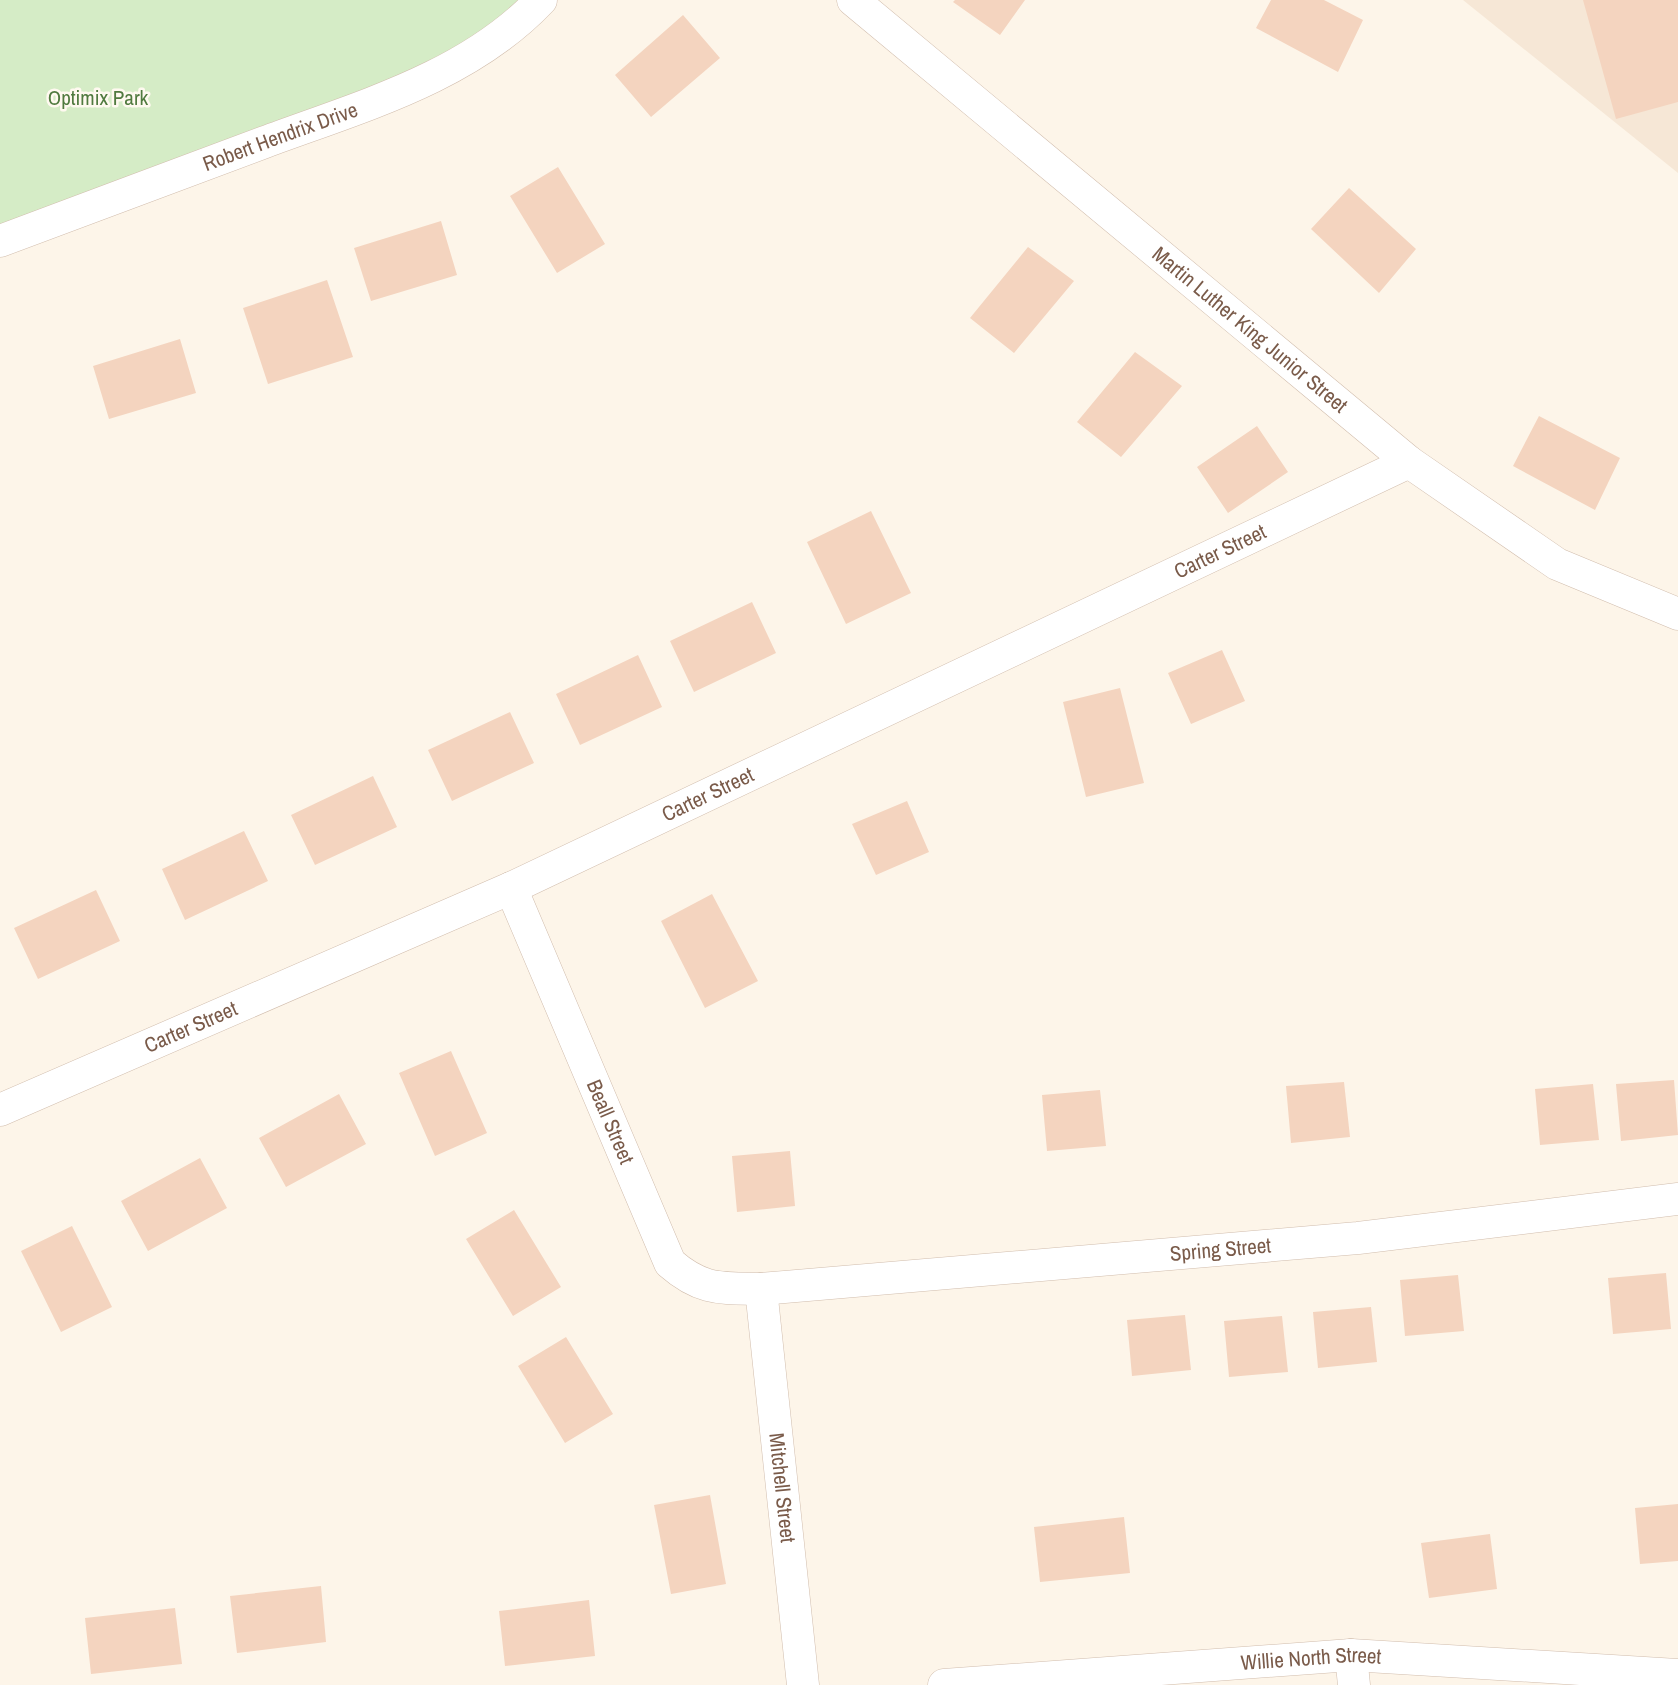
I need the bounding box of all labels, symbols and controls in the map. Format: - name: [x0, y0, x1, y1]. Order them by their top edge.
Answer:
- park label: Optimix Park: [48, 83, 149, 112]
- street label: Robert Hendrix Drive: [199, 95, 362, 178]
- street label: Martin Luther King Junior Street: [1146, 240, 1354, 419]
- street label: Carter Street: [1169, 517, 1271, 585]
- street label: Carter Street: [657, 760, 759, 828]
- street label: Carter Street: [140, 994, 242, 1060]
- street label: Beall Street: [580, 1075, 641, 1169]
- street label: Spring Street: [1169, 1230, 1272, 1268]
- street label: Mitchell Street: [762, 1432, 803, 1544]
- street label: Willie North Street: [1240, 1640, 1382, 1677]

